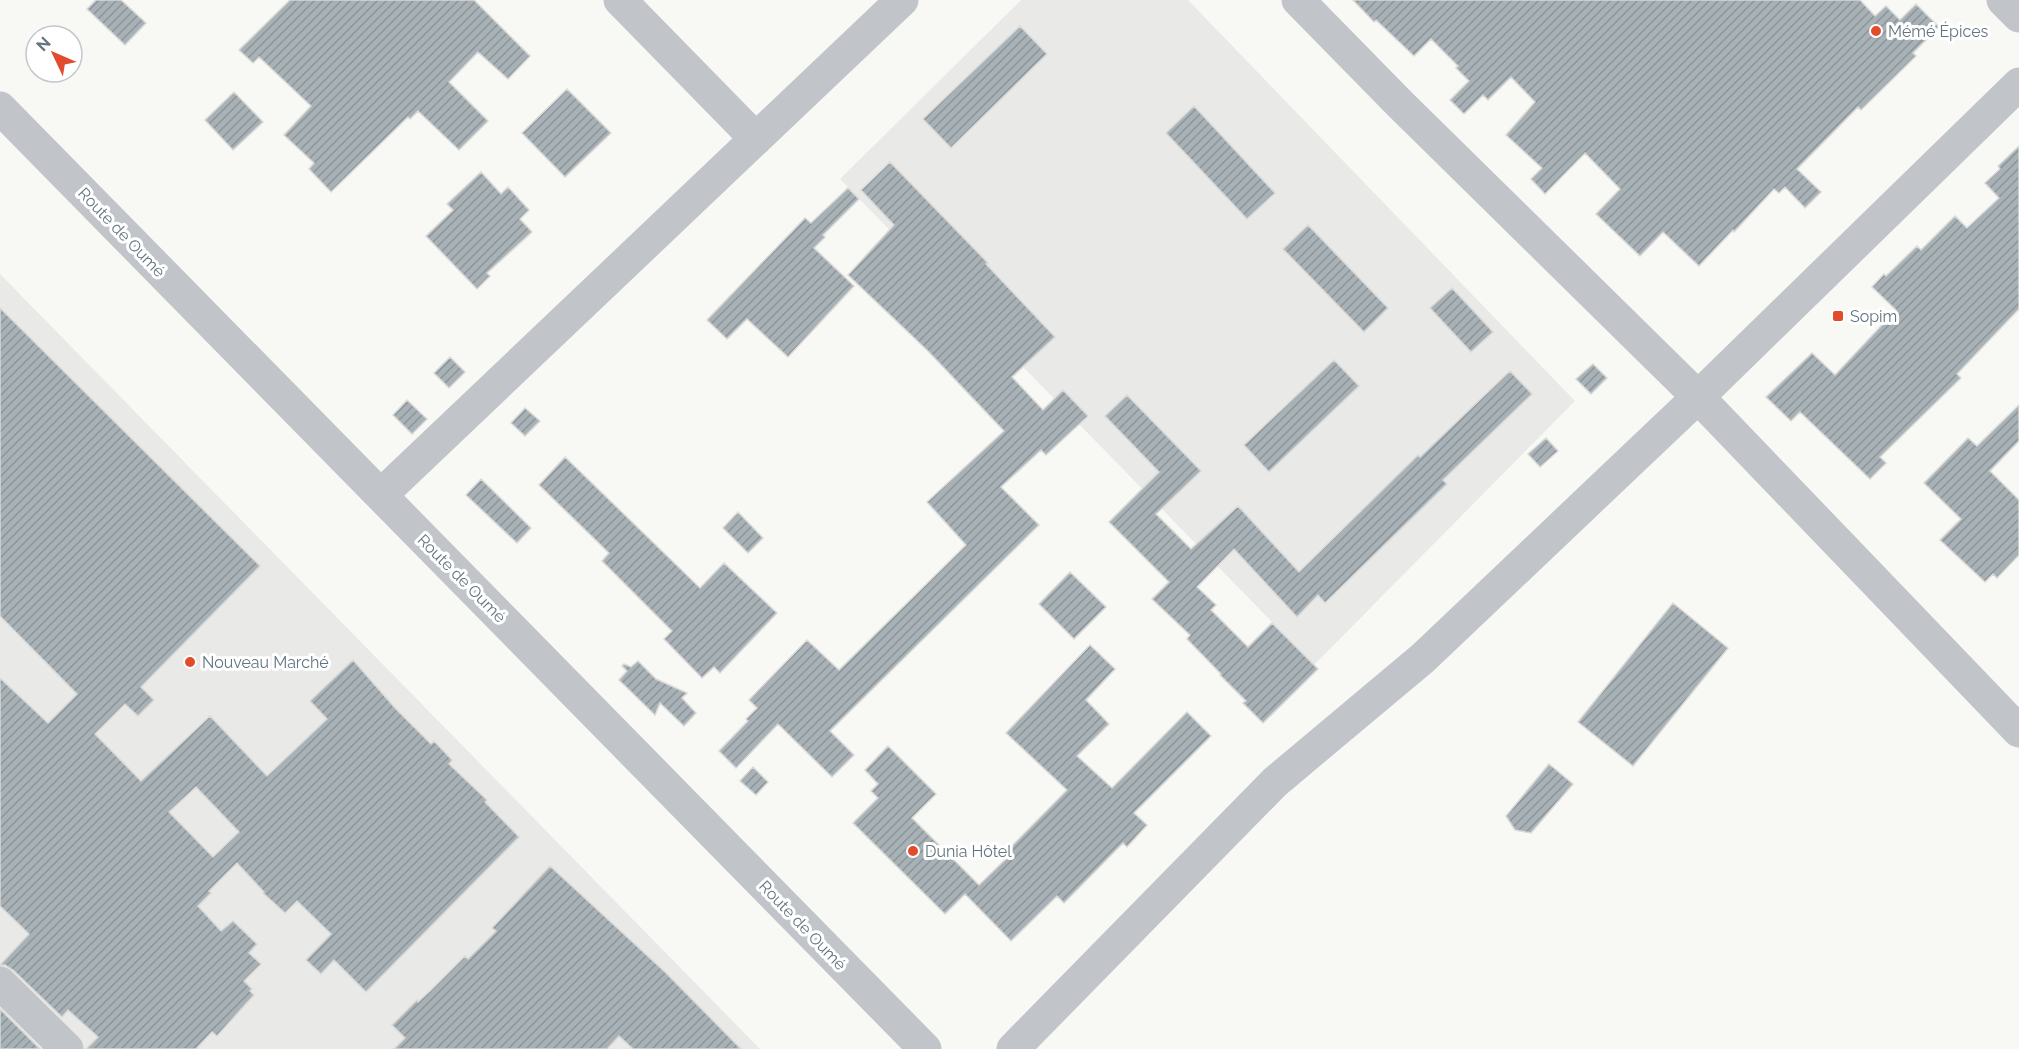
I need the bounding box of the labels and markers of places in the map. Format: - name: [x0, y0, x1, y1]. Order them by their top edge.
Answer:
- place label: Mémé Épices: [1888, 21, 1989, 41]
- marker: Mémé Épices: [1869, 24, 1883, 38]
- place label: Sopim: [1850, 307, 1897, 326]
- marker: Sopim: [1831, 309, 1845, 323]
- place label: Nouveau Marché: [202, 653, 329, 672]
- marker: Nouveau Marché: [183, 655, 197, 669]
- place label: Dunia Hôtel: [925, 842, 1012, 861]
- marker: Dunia Hôtel: [906, 844, 920, 858]

